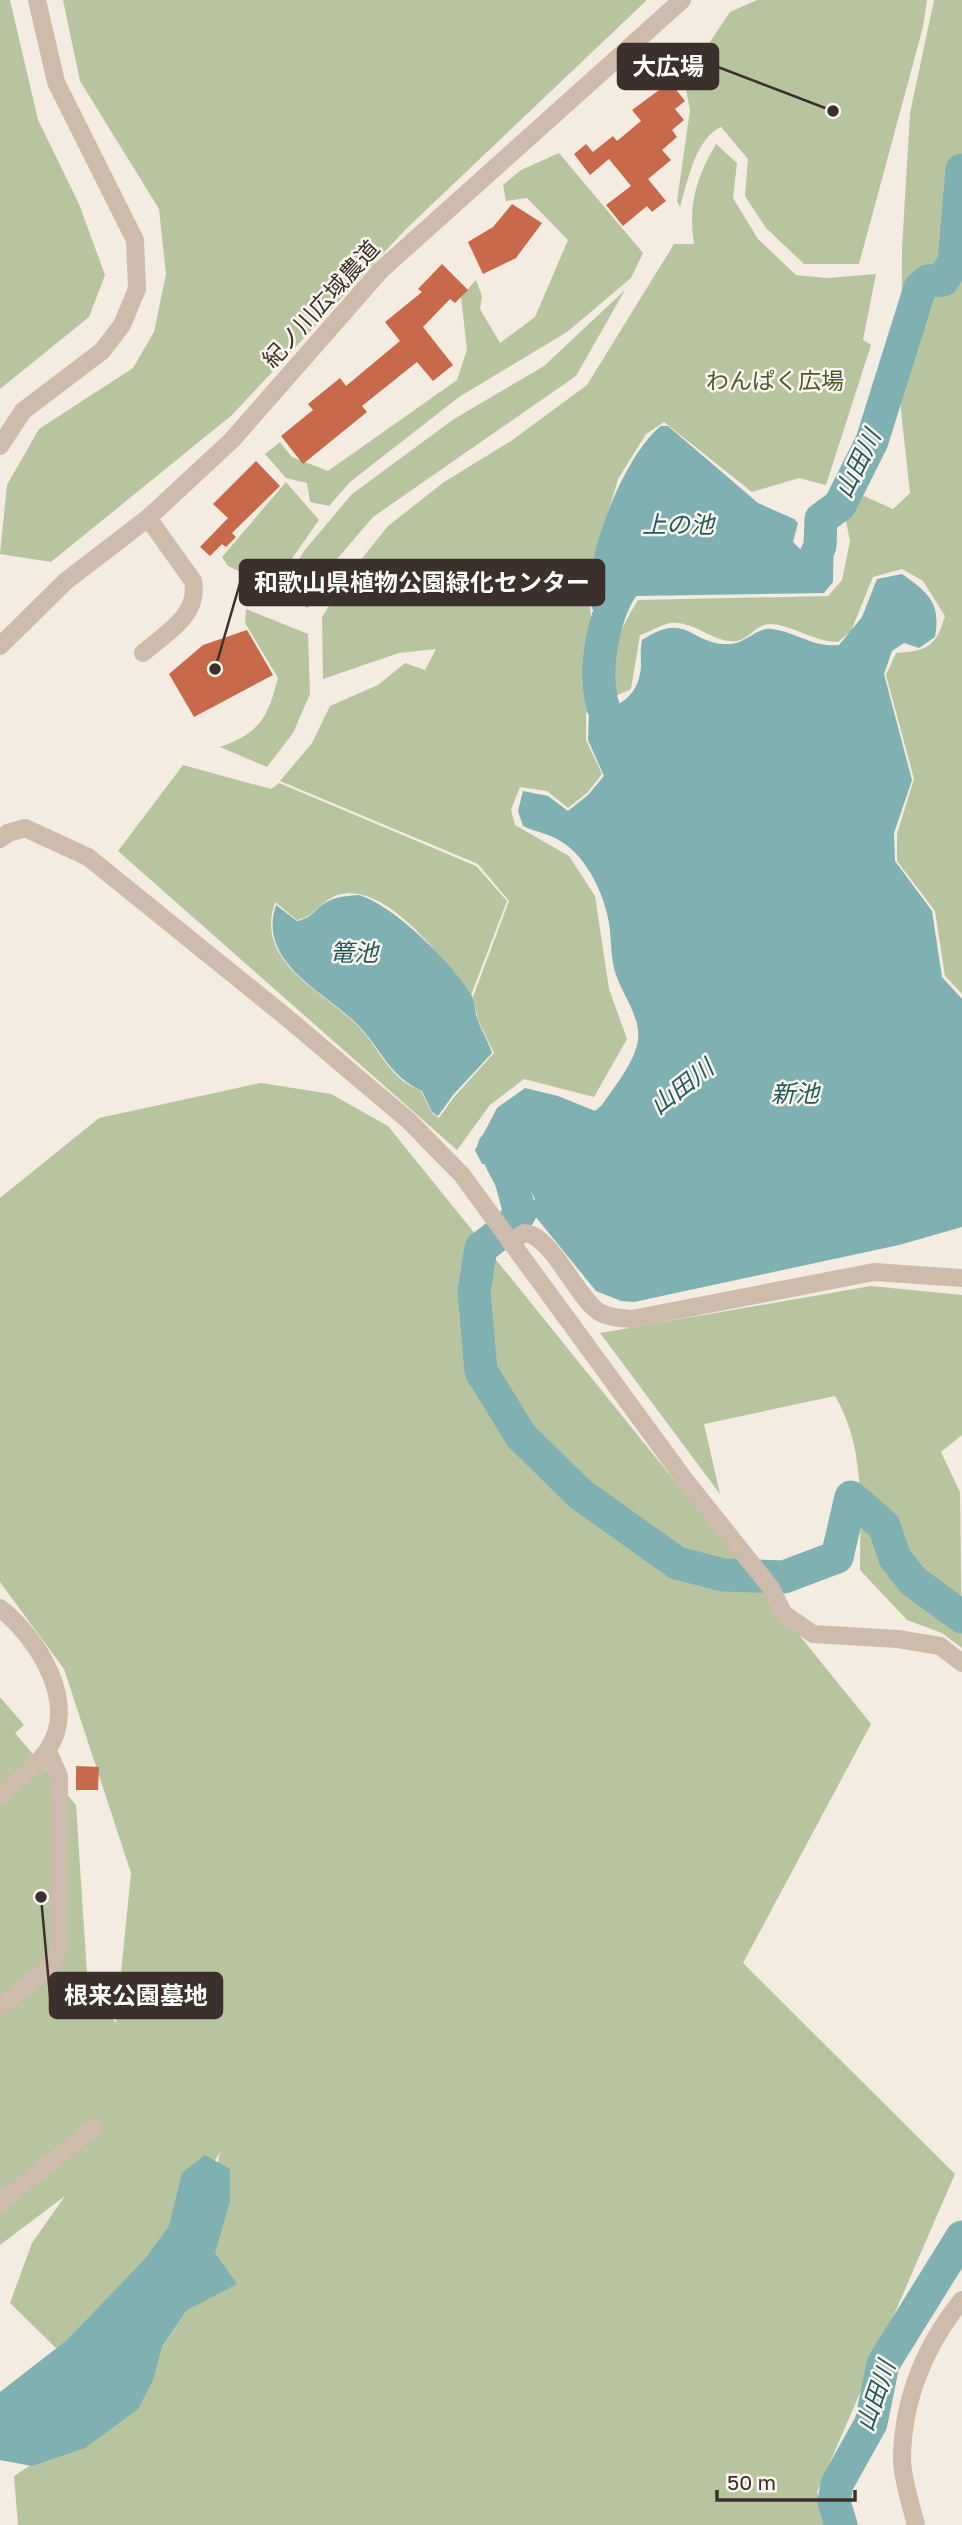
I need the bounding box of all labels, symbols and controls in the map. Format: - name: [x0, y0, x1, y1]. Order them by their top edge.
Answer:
- callout: 大広場: [618, 44, 718, 89]
- text: 大広場: [632, 51, 704, 80]
- street label: 紀ノ川広域農道: [256, 234, 385, 373]
- park label: わんぱく広場: [706, 366, 844, 394]
- water label: 山田川: [828, 422, 887, 502]
- water label: 上の池: [642, 509, 716, 538]
- callout: 和歌山県植物公園緑化センター: [240, 560, 604, 605]
- text: 和歌山県植物公園緑化センター: [254, 567, 590, 596]
- water label: 篭池: [330, 937, 380, 966]
- water label: 山田川: [644, 1050, 721, 1119]
- water label: 新池: [771, 1078, 821, 1107]
- callout: 根来公園墓地: [50, 1973, 222, 2018]
- text: 根来公園墓地: [64, 1980, 208, 2009]
- water label: 山田川: [849, 2354, 901, 2434]
- scale bar: [717, 2458, 855, 2502]
- text: 50 m: [727, 2469, 776, 2495]

